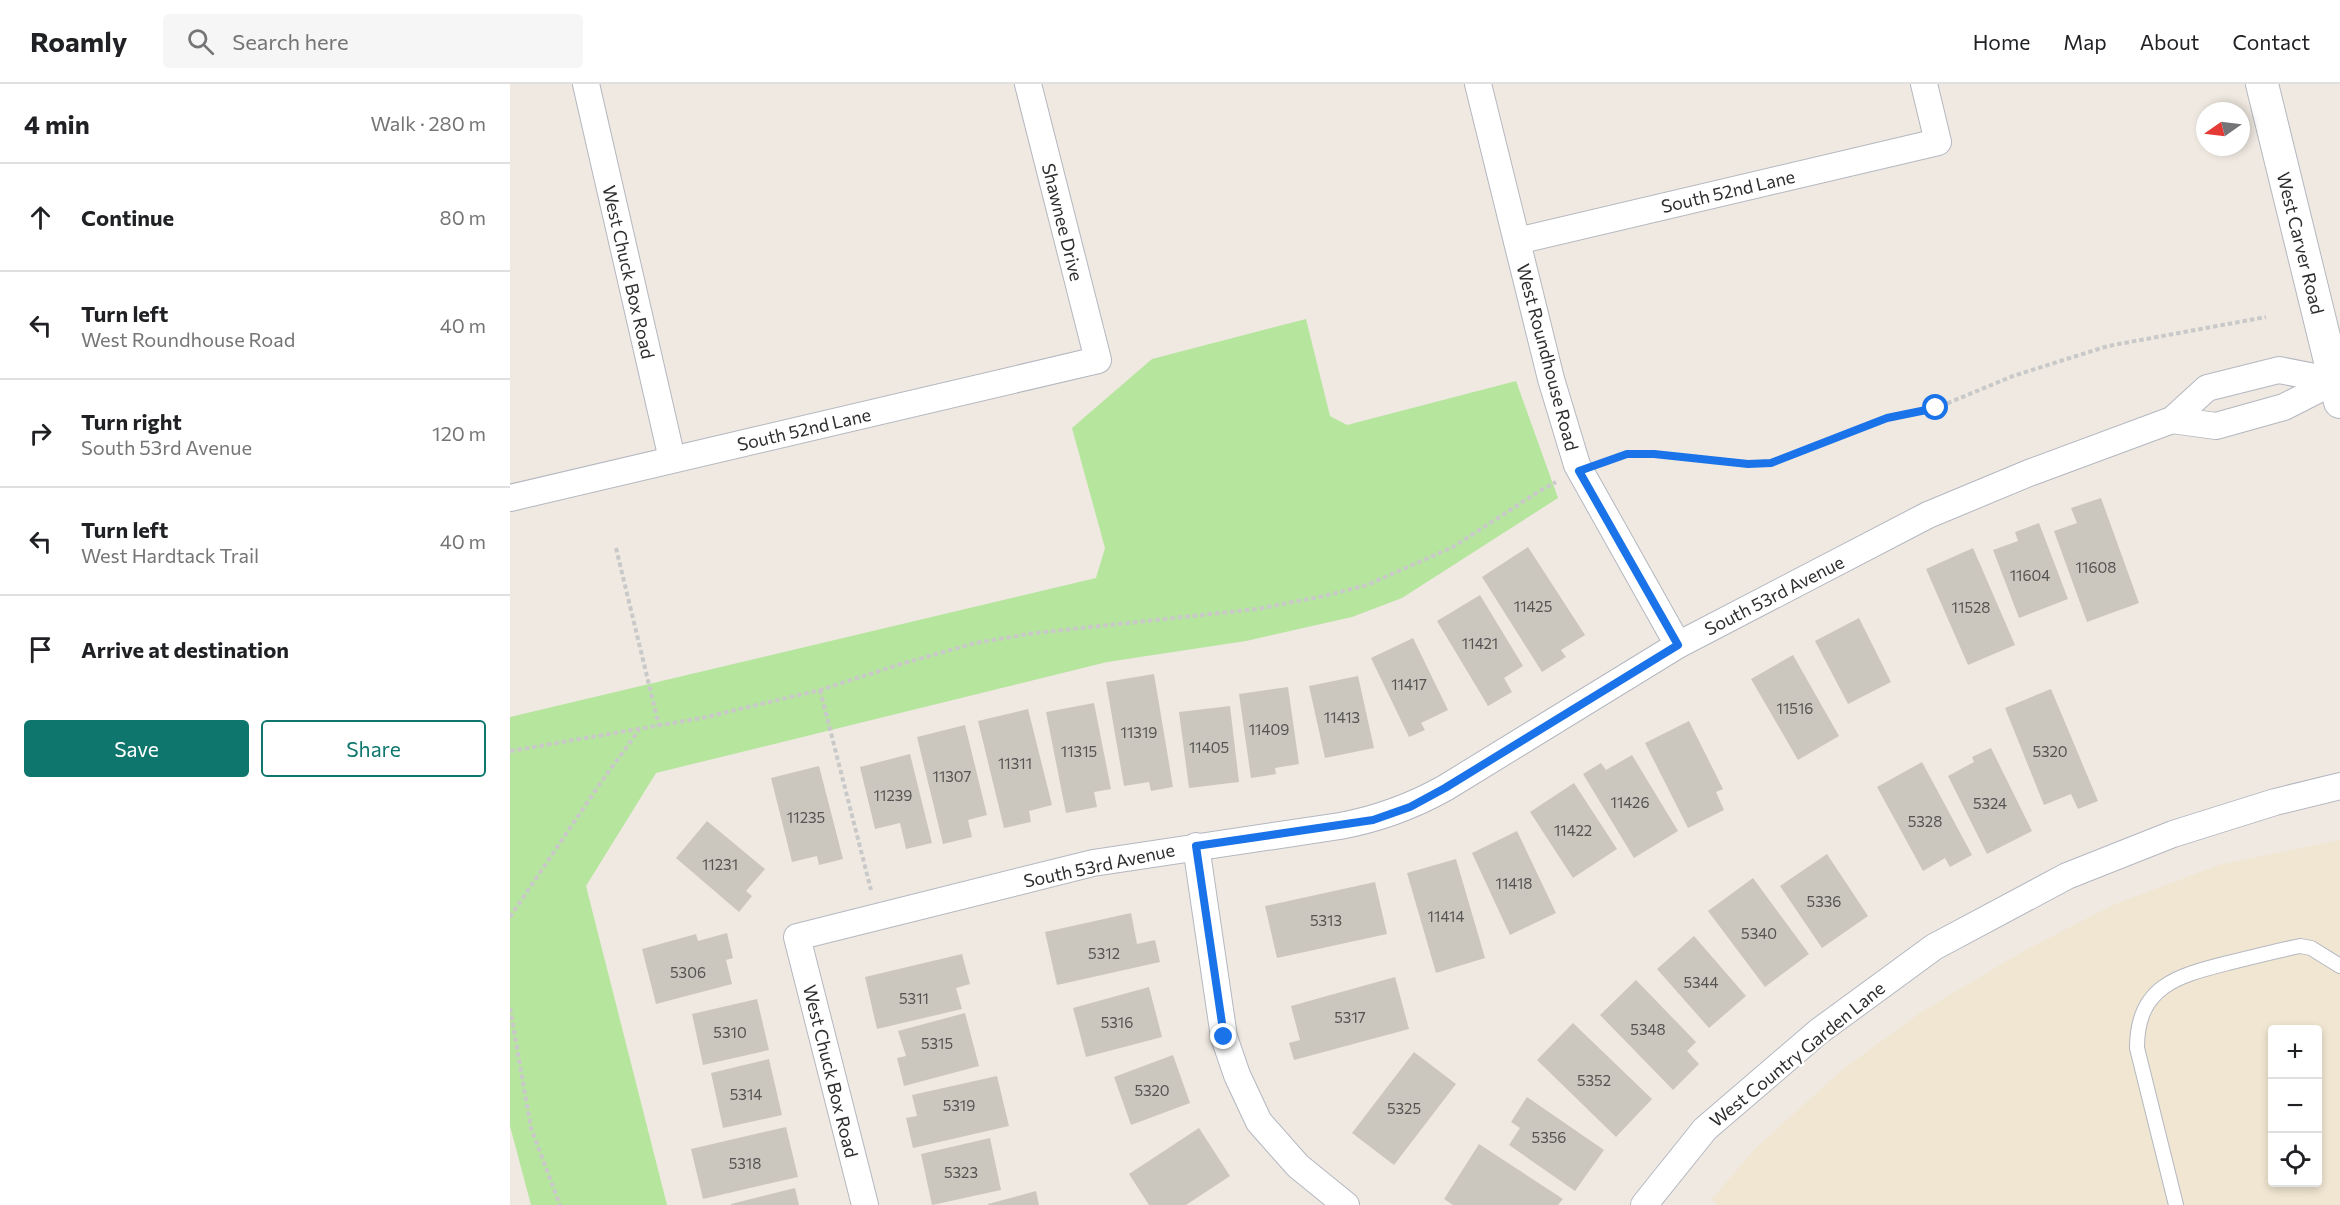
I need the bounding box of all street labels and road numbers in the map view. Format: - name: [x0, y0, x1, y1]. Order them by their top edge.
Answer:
- street label: Shawnee Drive: [1038, 161, 1088, 283]
- street label: South 52nd Lane: [1659, 165, 1797, 217]
- street label: West Carver Road: [2273, 170, 2329, 316]
- street label: West Chuck Box Road: [598, 183, 660, 361]
- street label: West Roundhouse Road: [1512, 261, 1584, 453]
- street label: South 52nd Lane: [735, 403, 873, 455]
- street label: South 53rd Avenue: [1700, 550, 1848, 640]
- street label: South 53rd Avenue: [1021, 838, 1177, 892]
- street label: West Country Garden Lane: [1705, 977, 1889, 1131]
- street label: West Chuck Box Road: [799, 982, 863, 1160]

